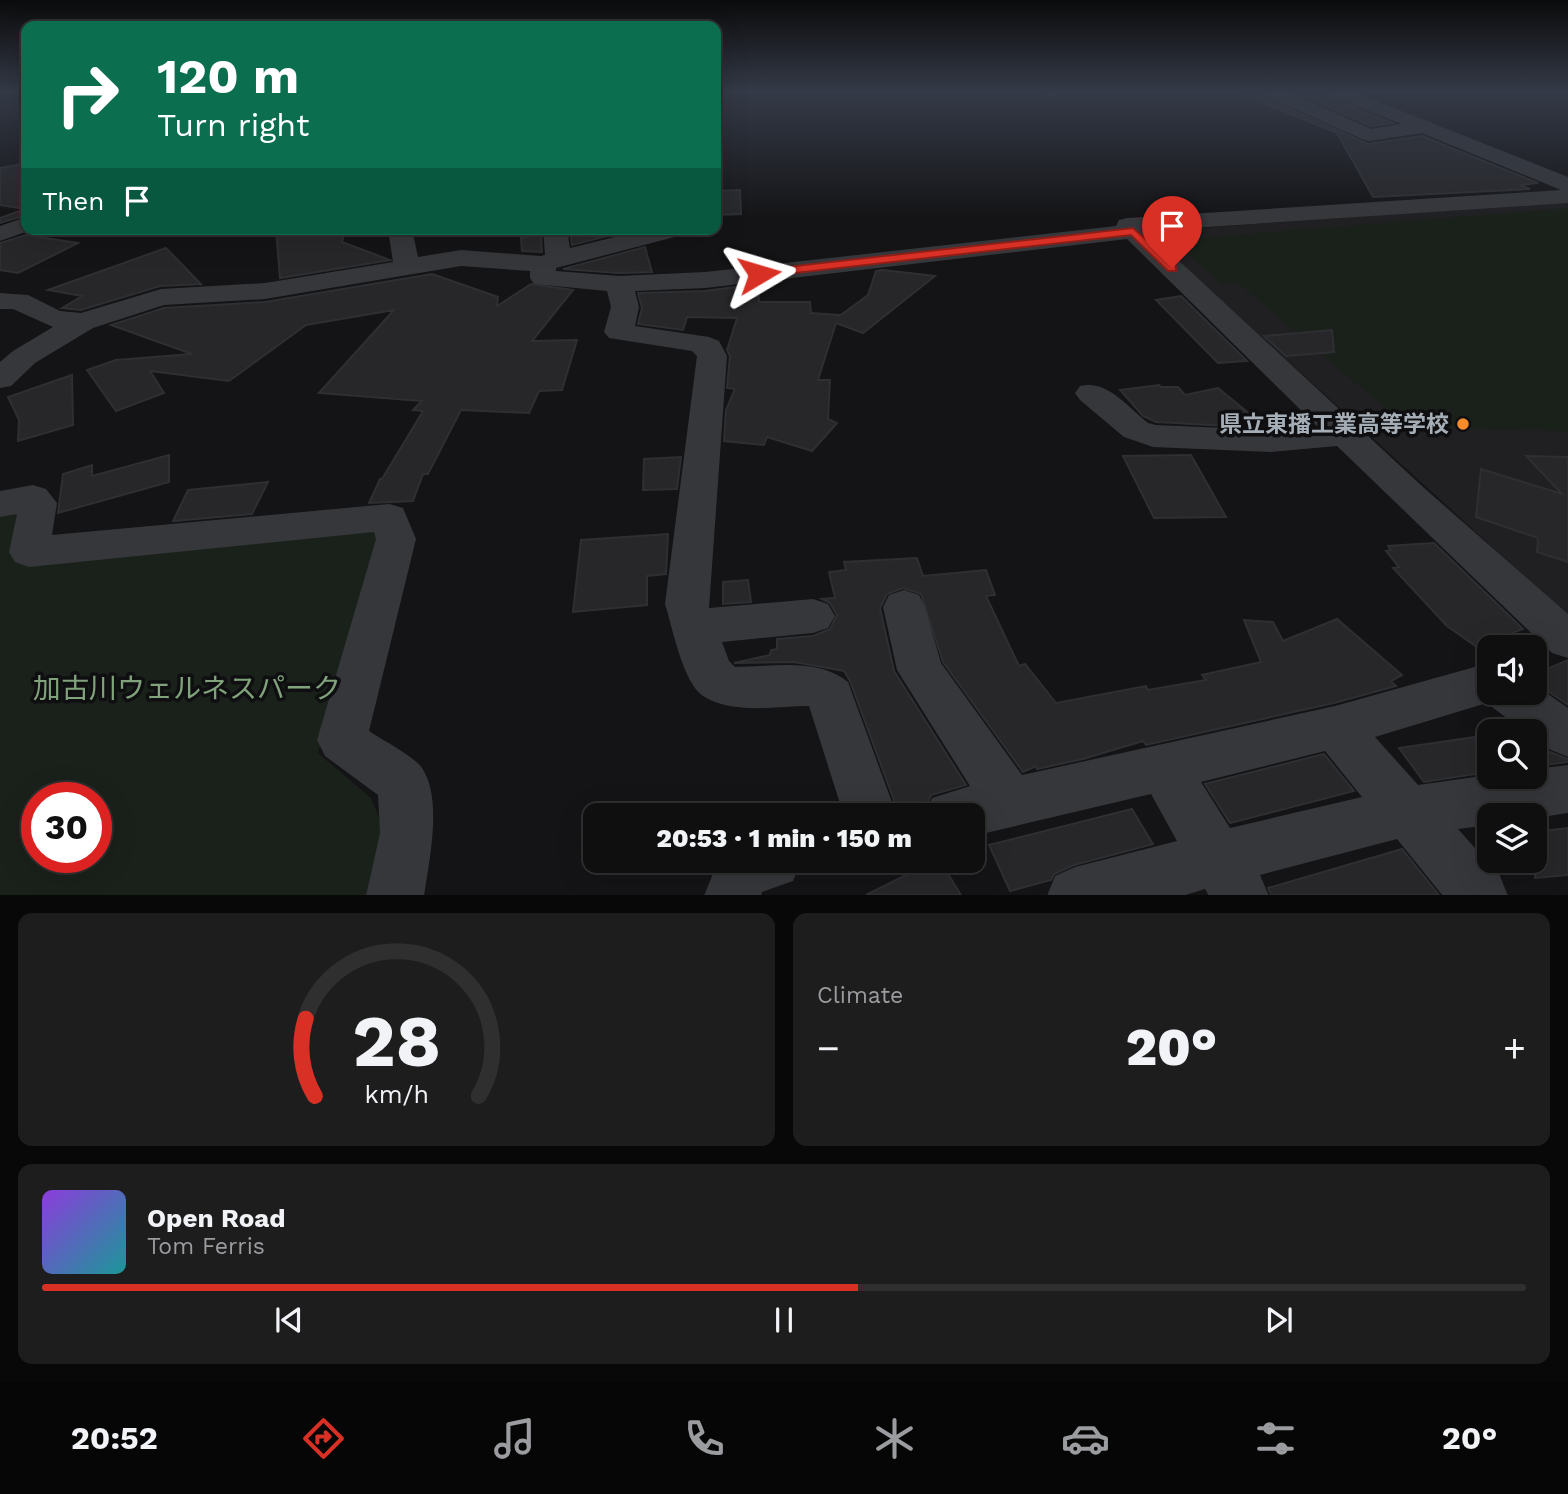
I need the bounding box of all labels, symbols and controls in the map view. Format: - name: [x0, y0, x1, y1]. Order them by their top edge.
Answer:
- text: 120 m: [157, 47, 299, 105]
- icon: right: [42, 49, 133, 140]
- text: Turn right: [157, 106, 309, 144]
- icon: arrive: [118, 182, 156, 220]
- text: Then: [42, 186, 104, 216]
- pin: [1142, 196, 1202, 268]
- icon: arrive: [1153, 207, 1191, 245]
- position arrow: [722, 237, 796, 311]
- place label: 県立東播工業高等学校: [1219, 411, 1449, 438]
- marker: 県立東播工業高等学校: [1455, 416, 1471, 432]
- map controls: [1477, 635, 1547, 873]
- button: sound: [1477, 635, 1547, 705]
- park label: 加古川ウェルネスパーク: [33, 672, 341, 705]
- button: search: [1477, 719, 1547, 789]
- speed limit sign: 30: [21, 782, 112, 873]
- button: layers: [1477, 803, 1547, 873]
- text: 20:53 · 1 min · 150 m: [656, 823, 912, 853]
- text: Climate: [817, 982, 903, 1009]
- text: 28: [352, 998, 441, 1084]
- text: 20°: [1126, 1017, 1217, 1078]
- text: −: [817, 1026, 840, 1070]
- text: +: [1503, 1026, 1526, 1070]
- text: km/h: [364, 1079, 429, 1108]
- text: Open Road: [147, 1203, 285, 1233]
- text: Tom Ferris: [147, 1233, 265, 1260]
- icon: previous: [270, 1301, 308, 1339]
- icon: pause: [765, 1301, 803, 1339]
- icon: next: [1260, 1301, 1298, 1339]
- icon: directions: [299, 1414, 348, 1463]
- icon: music: [490, 1414, 539, 1463]
- icon: phone: [680, 1414, 729, 1463]
- icon: climate: [870, 1414, 919, 1463]
- icon: car: [1061, 1414, 1110, 1463]
- icon: filters: [1251, 1414, 1300, 1463]
- text: 20:52: [71, 1419, 158, 1457]
- text: 20°: [1442, 1419, 1497, 1457]

